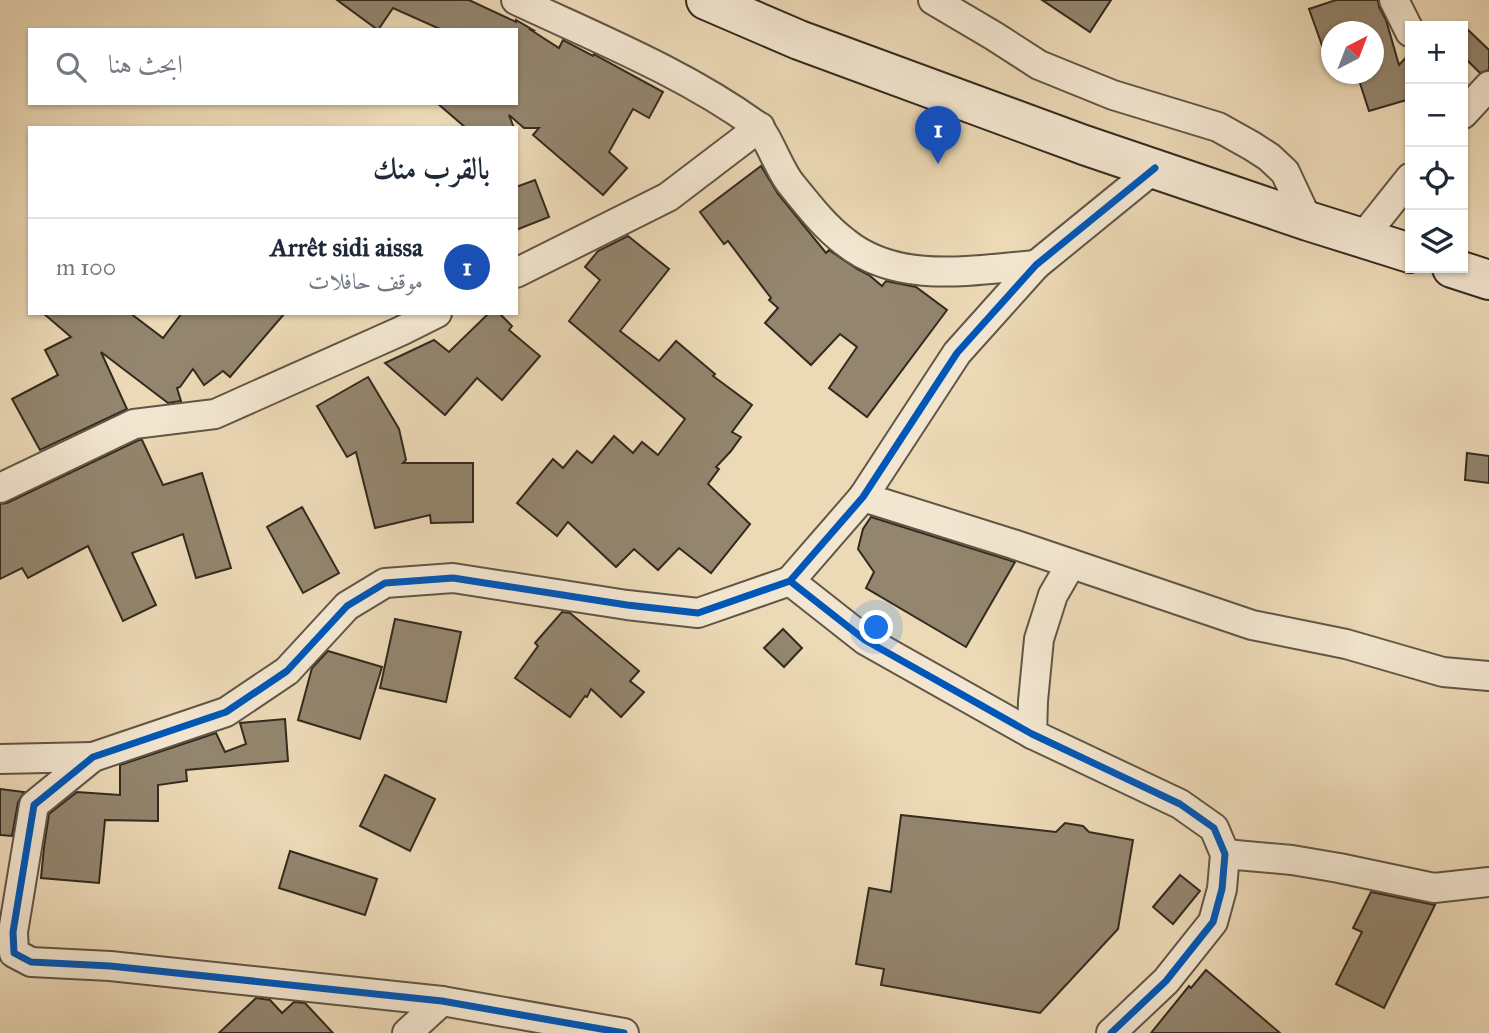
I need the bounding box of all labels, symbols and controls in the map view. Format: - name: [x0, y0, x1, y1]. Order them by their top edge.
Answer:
- north arrow: [1321, 21, 1384, 84]
- map controls: [1405, 21, 1468, 273]
- button: +: [1405, 21, 1468, 84]
- search box: [28, 28, 518, 105]
- icon: search: [52, 48, 90, 86]
- text: ابحث هنا: [108, 48, 183, 80]
- button: −: [1405, 84, 1468, 147]
- pin: 1: [915, 106, 961, 164]
- button: locate: [1405, 147, 1468, 210]
- text: بالقرب منك: [373, 151, 490, 187]
- button: layers: [1405, 210, 1468, 273]
- text: Arrêt sidi aissa: [270, 231, 423, 263]
- text: 100 m: [56, 253, 116, 281]
- text: 1: [462, 253, 472, 281]
- text: موقف حافلات: [308, 267, 423, 295]
- your location: [859, 610, 893, 644]

